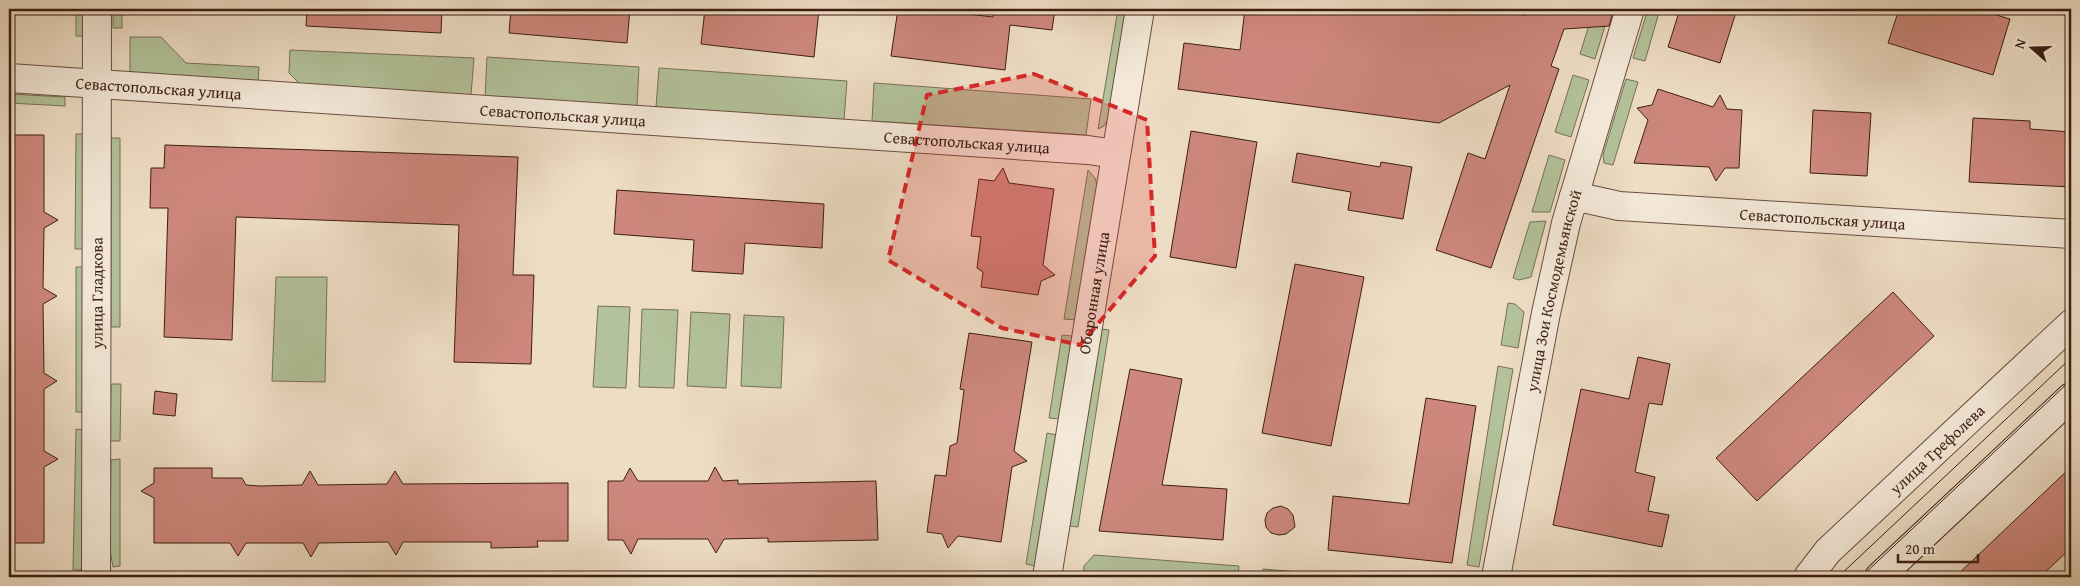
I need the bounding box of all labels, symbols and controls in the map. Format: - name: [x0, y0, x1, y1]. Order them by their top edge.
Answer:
- north arrow: [2008, 22, 2058, 72]
- text: N: [2009, 35, 2031, 51]
- street label: Севастопольская улица: [75, 70, 243, 106]
- street label: Севастопольская улица: [479, 97, 647, 132]
- street label: Севастопольская улица: [883, 124, 1051, 159]
- street label: улица Зои Космодемьянской: [1519, 186, 1588, 395]
- street label: Севастопольская улица: [1739, 201, 1907, 236]
- street label: Оборонная улица: [1072, 229, 1115, 356]
- street label: улица Гладкова: [84, 237, 109, 350]
- street label: улица Трефолева: [1883, 398, 1990, 500]
- scale bar: [1898, 531, 1978, 563]
- text: 20 m: [1905, 538, 1936, 559]

